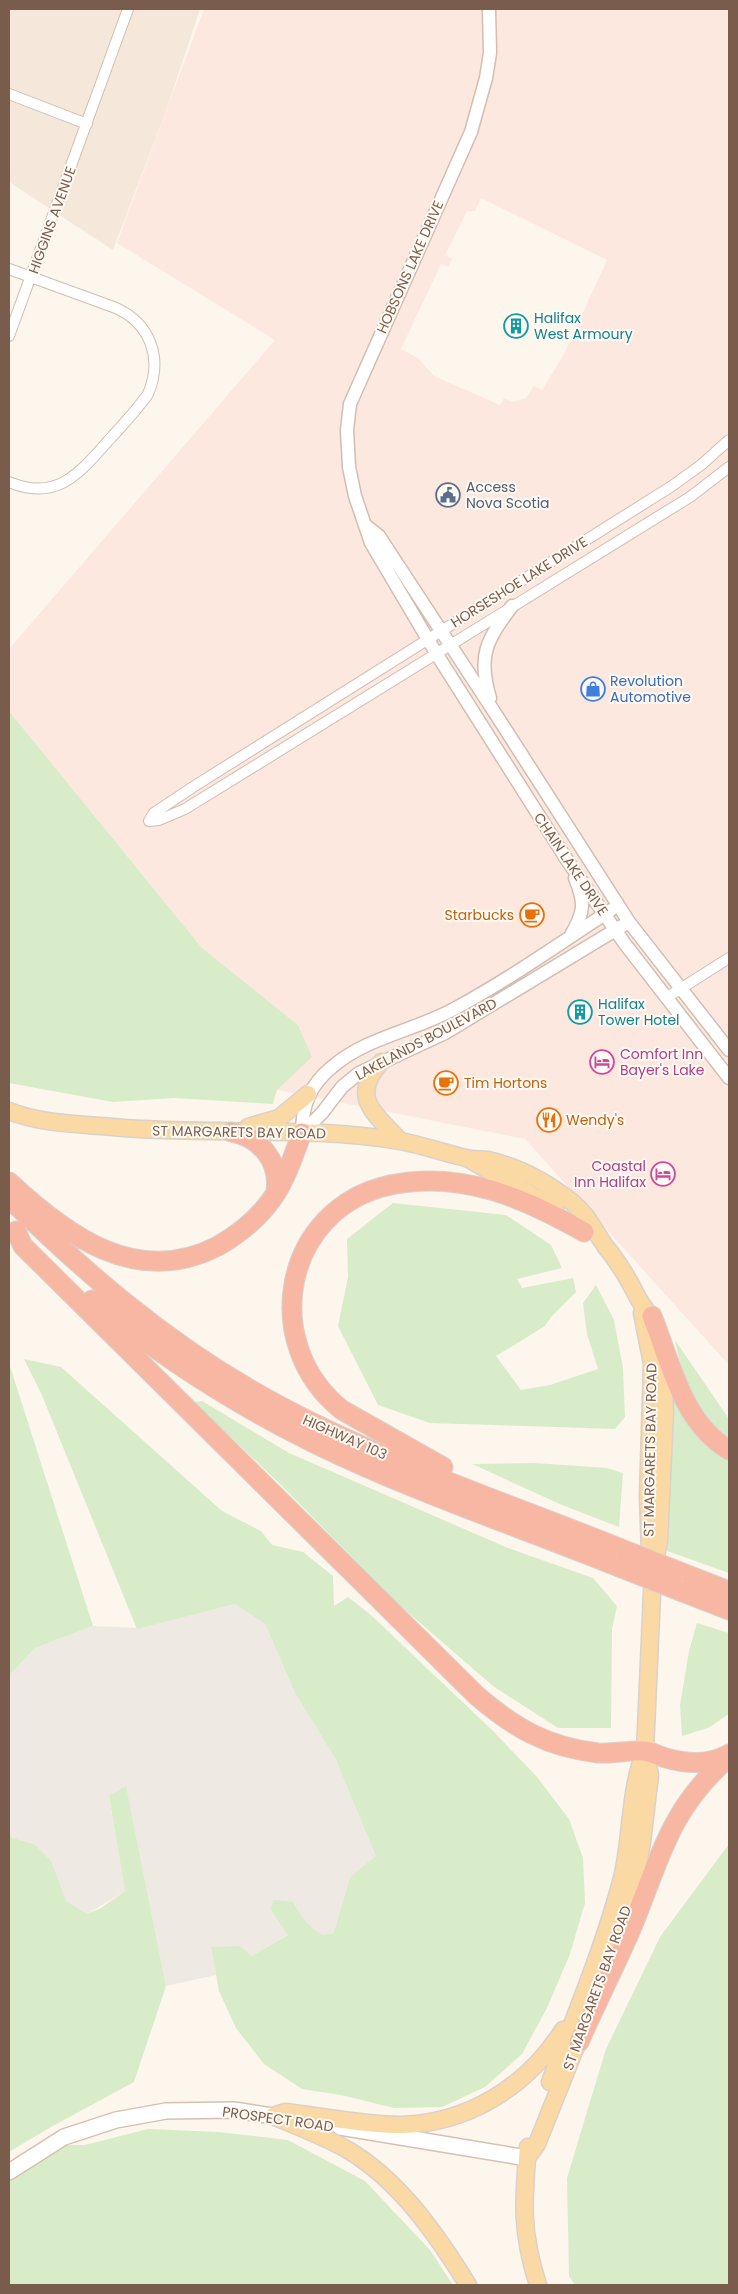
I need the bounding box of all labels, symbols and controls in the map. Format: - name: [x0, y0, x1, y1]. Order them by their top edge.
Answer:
- street label: HIGGINS AVENUE: [23, 164, 81, 276]
- street label: HOBSONS LAKE DRIVE: [372, 197, 448, 337]
- place label: Halifax West Armoury: [534, 308, 633, 344]
- building icon: Halifax West Armoury: [503, 313, 529, 339]
- place label: Access Nova Scotia: [466, 477, 550, 513]
- public building icon: Access Nova Scotia: [435, 482, 461, 508]
- street label: HORSESHOE LAKE DRIVE: [447, 532, 591, 632]
- place label: Revolution Automotive: [610, 671, 691, 707]
- shop icon: Revolution Automotive: [580, 676, 606, 702]
- street label: CHAIN LAKE DRIVE: [529, 809, 613, 919]
- cafe icon: Starbucks: [519, 902, 545, 928]
- place label: Starbucks: [445, 905, 514, 925]
- street label: LAKELANDS BOULEVARD: [352, 993, 500, 1085]
- place label: Halifax Tower Hotel: [598, 994, 680, 1030]
- building icon: Halifax Tower Hotel: [567, 999, 593, 1025]
- place label: Comfort Inn Bayer's Lake: [620, 1044, 705, 1080]
- hotel icon: Comfort Inn Bayer's Lake: [589, 1049, 615, 1075]
- cafe icon: Tim Hortons: [433, 1070, 459, 1096]
- place label: Tim Hortons: [464, 1073, 547, 1093]
- restaurant icon: Wendy's: [536, 1107, 562, 1133]
- place label: Wendy's: [566, 1110, 624, 1130]
- street label: ST MARGARETS BAY ROAD: [152, 1120, 326, 1144]
- place label: Coastal Inn Halifax: [574, 1156, 646, 1192]
- hotel icon: Coastal Inn Halifax: [650, 1161, 676, 1187]
- street label: ST MARGARETS BAY ROAD: [638, 1363, 662, 1537]
- street label: HIGHWAY 103: [300, 1410, 390, 1464]
- street label: ST MARGARETS BAY ROAD: [558, 1903, 636, 2073]
- street label: PROSPECT ROAD: [221, 2101, 335, 2137]

